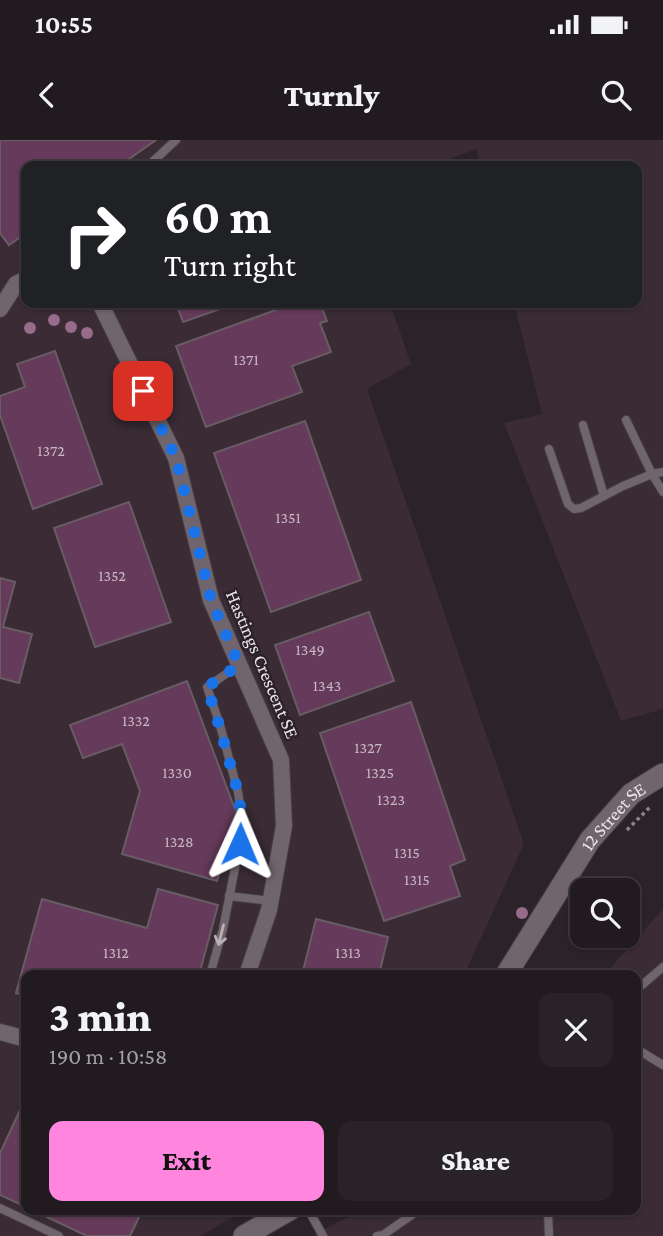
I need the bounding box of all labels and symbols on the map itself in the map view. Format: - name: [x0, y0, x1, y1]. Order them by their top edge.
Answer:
- house number: 1371: [233, 351, 259, 368]
- pin: [113, 361, 173, 421]
- house number: 1372: [37, 442, 65, 459]
- house number: 1351: [275, 509, 301, 526]
- house number: 1352: [98, 567, 126, 584]
- street label: Hastings Crescent SE: [222, 587, 303, 742]
- house number: 1349: [295, 641, 325, 658]
- house number: 1343: [313, 677, 341, 694]
- house number: 1332: [122, 712, 150, 729]
- house number: 1327: [354, 739, 382, 756]
- house number: 1330: [162, 764, 192, 781]
- house number: 1325: [366, 764, 394, 781]
- street label: 12 Street SE: [576, 778, 649, 854]
- house number: 1323: [377, 791, 405, 808]
- position arrow: [203, 807, 277, 881]
- house number: 1328: [164, 833, 194, 850]
- house number: 1315: [394, 844, 420, 861]
- house number: 1315: [404, 871, 430, 888]
- one-way arrow: [214, 923, 227, 946]
- house number: 1312: [103, 944, 129, 961]
- house number: 1313: [335, 944, 361, 961]

